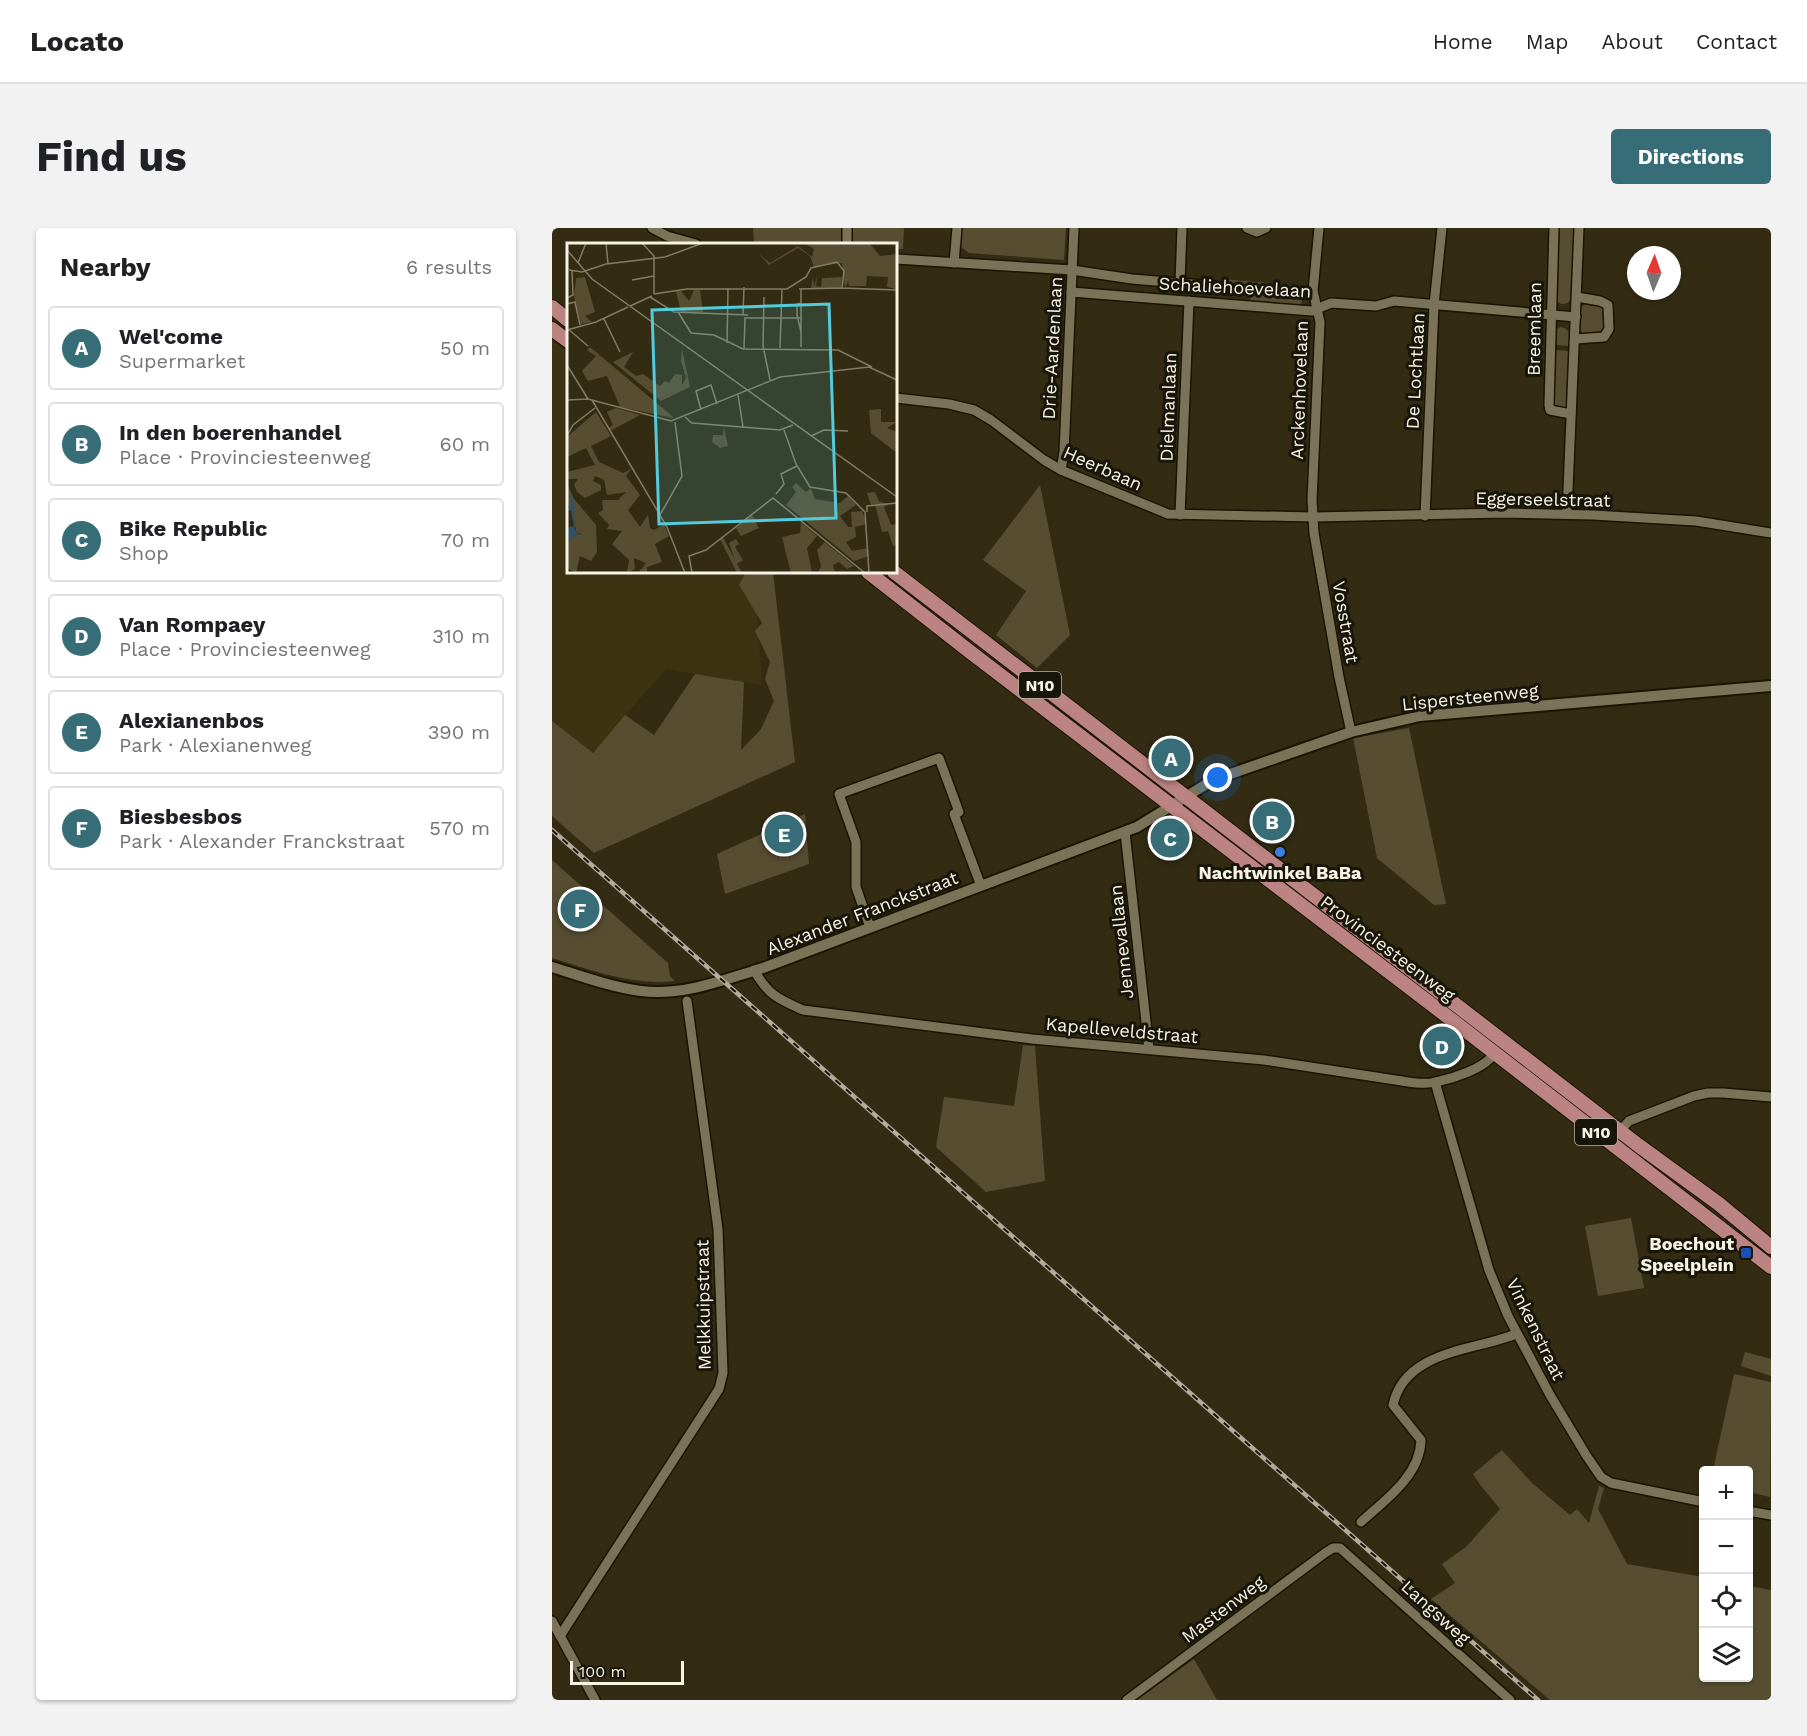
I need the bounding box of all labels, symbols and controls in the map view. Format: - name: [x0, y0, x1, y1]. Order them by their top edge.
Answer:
- text: Locato: [30, 25, 124, 58]
- text: Home: [1433, 29, 1493, 54]
- text: Map: [1526, 29, 1569, 54]
- text: About: [1602, 29, 1663, 54]
- text: Contact: [1696, 29, 1777, 54]
- button: Directions: [1611, 129, 1771, 184]
- text: Find us: [36, 132, 187, 181]
- inset map: [567, 243, 897, 573]
- north arrow: [1627, 246, 1681, 300]
- text: Nearby: [60, 252, 151, 282]
- text: 6 results: [406, 255, 492, 279]
- street label: Schaliehoevelaan: [1158, 273, 1312, 301]
- street label: Drie-Aardenlaan: [1038, 276, 1066, 420]
- street label: Breemlaan: [1523, 282, 1545, 376]
- street label: De Lochtlaan: [1401, 312, 1429, 430]
- street label: Arckenhovelaan: [1286, 320, 1312, 460]
- text: Wel'come: [119, 324, 223, 349]
- text: A: [75, 336, 88, 360]
- text: 50 m: [440, 336, 490, 360]
- text: Supermarket: [119, 349, 245, 373]
- street label: Dielmanlaan: [1156, 352, 1180, 462]
- text: In den boerenhandel: [119, 420, 342, 445]
- text: B: [75, 432, 88, 456]
- text: 60 m: [440, 432, 490, 456]
- street label: Heerbaan: [1060, 441, 1146, 495]
- text: Place · Provinciesteenweg: [119, 445, 371, 469]
- street label: Eggerseelstraat: [1475, 487, 1611, 511]
- text: Bike Republic: [119, 516, 268, 541]
- text: C: [75, 528, 88, 552]
- text: 70 m: [441, 528, 490, 552]
- text: Shop: [119, 541, 169, 565]
- street label: Vosstraat: [1328, 579, 1364, 665]
- text: Van Rompaey: [119, 612, 265, 637]
- text: D: [74, 624, 89, 648]
- text: 310 m: [432, 624, 490, 648]
- text: Place · Provinciesteenweg: [119, 637, 371, 661]
- road number: N10: [1019, 672, 1061, 698]
- street label: Lispersteenweg: [1401, 679, 1540, 715]
- text: Alexianenbos: [119, 708, 264, 733]
- text: E: [75, 720, 88, 744]
- text: 390 m: [428, 720, 490, 744]
- text: Park · Alexianenweg: [119, 733, 311, 757]
- pin: A: [1152, 736, 1190, 780]
- your location: [1203, 763, 1232, 792]
- pin: B: [1252, 798, 1292, 844]
- text: Biesbesbos: [119, 804, 242, 829]
- pin: E: [764, 812, 804, 856]
- text: F: [75, 816, 88, 840]
- text: 570 m: [429, 816, 490, 840]
- pin: C: [1150, 816, 1190, 860]
- text: Park · Alexander Franckstraat: [119, 829, 405, 853]
- marker: Nachtwinkel BaBa: [1273, 845, 1287, 859]
- place label: Nachtwinkel BaBa: [1199, 862, 1362, 883]
- street label: Alexander Franckstraat: [763, 867, 961, 959]
- street label: Jennevallaan: [1105, 884, 1137, 1000]
- pin: F: [561, 886, 600, 932]
- street label: Provinciesteenweg: [1317, 891, 1460, 1006]
- street label: Kapelleveldstraat: [1045, 1013, 1199, 1047]
- pin: D: [1422, 1024, 1462, 1068]
- road number: N10: [1575, 1119, 1617, 1145]
- place label: Boechout Speelplein: [1640, 1233, 1734, 1275]
- street label: Melkkuipstraat: [691, 1239, 715, 1370]
- marker: Boechout Speelplein: [1739, 1246, 1753, 1260]
- street label: Vinkenstraat: [1502, 1275, 1570, 1384]
- map controls: [1699, 1466, 1753, 1682]
- button: +: [1699, 1466, 1753, 1520]
- button: −: [1699, 1520, 1753, 1574]
- street label: Mastenweg: [1177, 1571, 1269, 1647]
- button: locate: [1699, 1574, 1753, 1628]
- street label: Langsweg: [1397, 1576, 1475, 1649]
- button: layers: [1699, 1628, 1753, 1682]
- scale bar: [570, 1658, 684, 1686]
- text: 100 m: [579, 1662, 626, 1681]

